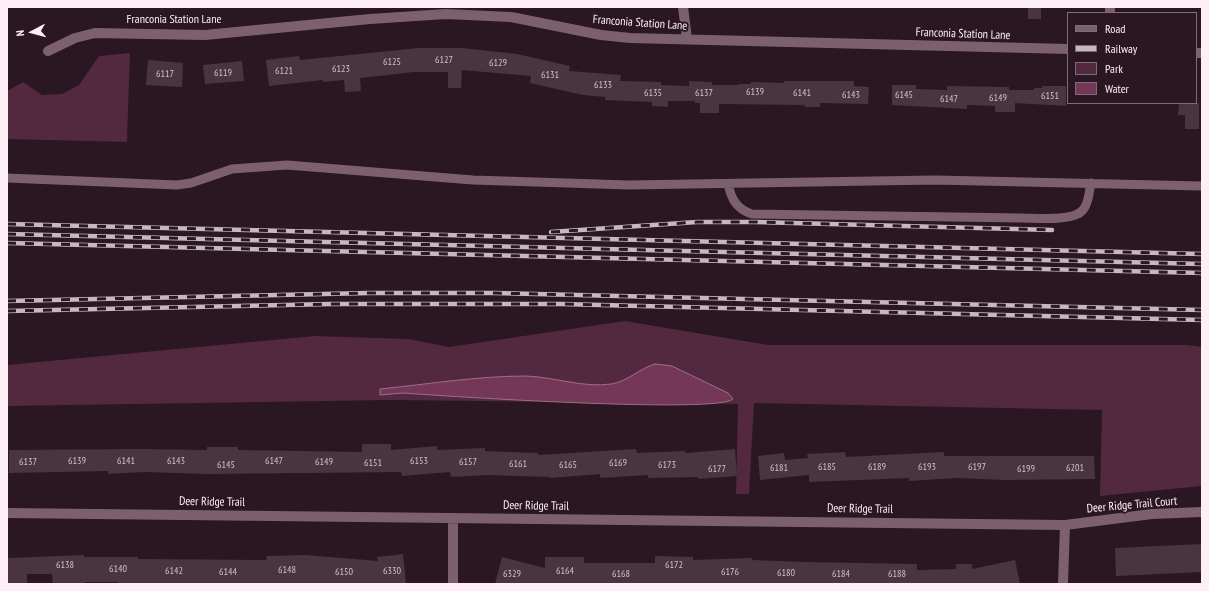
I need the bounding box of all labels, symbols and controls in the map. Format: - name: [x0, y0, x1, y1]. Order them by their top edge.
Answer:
- north arrow: [12, 12, 52, 52]
- legend: [1067, 12, 1197, 104]
- street label: Franconia Station Lane: [127, 13, 221, 27]
- street label: Franconia Station Lane: [592, 13, 688, 33]
- text: Road: [1105, 21, 1125, 36]
- street label: Franconia Station Lane: [915, 25, 1011, 43]
- text: N: [13, 30, 27, 37]
- text: Railway: [1105, 41, 1137, 56]
- house number: 6127: [435, 54, 453, 66]
- house number: 6125: [383, 56, 401, 68]
- house number: 6129: [489, 57, 507, 69]
- text: Park: [1105, 61, 1123, 76]
- house number: 6123: [332, 63, 350, 75]
- house number: 6121: [275, 65, 293, 77]
- house number: 6119: [214, 67, 232, 79]
- house number: 6117: [156, 68, 174, 80]
- house number: 6131: [541, 69, 559, 81]
- house number: 6133: [594, 79, 612, 91]
- text: Water: [1105, 81, 1129, 96]
- house number: 6139: [746, 86, 764, 98]
- house number: 6135: [644, 87, 662, 99]
- house number: 6137: [695, 87, 713, 99]
- house number: 6141: [793, 87, 811, 99]
- house number: 6143: [842, 89, 860, 101]
- house number: 6145: [895, 89, 913, 101]
- house number: 6151: [1041, 90, 1059, 102]
- house number: 6149: [989, 92, 1007, 104]
- house number: 6147: [940, 93, 958, 105]
- house number: 6139: [68, 455, 86, 467]
- house number: 6141: [117, 455, 135, 467]
- house number: 6143: [167, 455, 185, 467]
- house number: 6147: [265, 455, 283, 467]
- house number: 6153: [410, 455, 428, 467]
- house number: 6137: [19, 456, 37, 468]
- house number: 6149: [315, 456, 333, 468]
- house number: 6157: [459, 456, 477, 468]
- house number: 6151: [364, 457, 382, 469]
- house number: 6169: [609, 457, 627, 469]
- house number: 6161: [509, 458, 527, 470]
- house number: 6145: [217, 459, 235, 471]
- house number: 6165: [559, 459, 577, 471]
- house number: 6173: [658, 459, 676, 471]
- house number: 6185: [818, 461, 836, 473]
- house number: 6189: [868, 461, 886, 473]
- house number: 6193: [918, 461, 936, 473]
- house number: 6197: [968, 461, 986, 473]
- house number: 6181: [770, 462, 788, 474]
- house number: 6201: [1066, 462, 1084, 474]
- house number: 6177: [708, 463, 726, 475]
- house number: 6199: [1017, 463, 1035, 475]
- street label: Deer Ridge Trail: [179, 494, 245, 510]
- street label: Deer Ridge Trail Court: [1086, 494, 1178, 516]
- street label: Deer Ridge Trail: [503, 498, 569, 514]
- street label: Deer Ridge Trail: [827, 501, 893, 517]
- house number: 6138: [56, 559, 74, 571]
- house number: 6172: [665, 559, 683, 571]
- house number: 6140: [109, 563, 127, 575]
- house number: 6148: [278, 564, 296, 576]
- house number: 6142: [165, 565, 183, 577]
- house number: 6330: [383, 565, 401, 577]
- house number: 6164: [556, 565, 574, 577]
- house number: 6144: [219, 566, 237, 578]
- house number: 6150: [335, 566, 353, 578]
- house number: 6176: [721, 566, 739, 578]
- house number: 6180: [777, 567, 795, 579]
- house number: 6329: [503, 568, 521, 580]
- house number: 6168: [612, 568, 630, 580]
- house number: 6184: [832, 568, 850, 580]
- house number: 6188: [888, 568, 906, 580]

